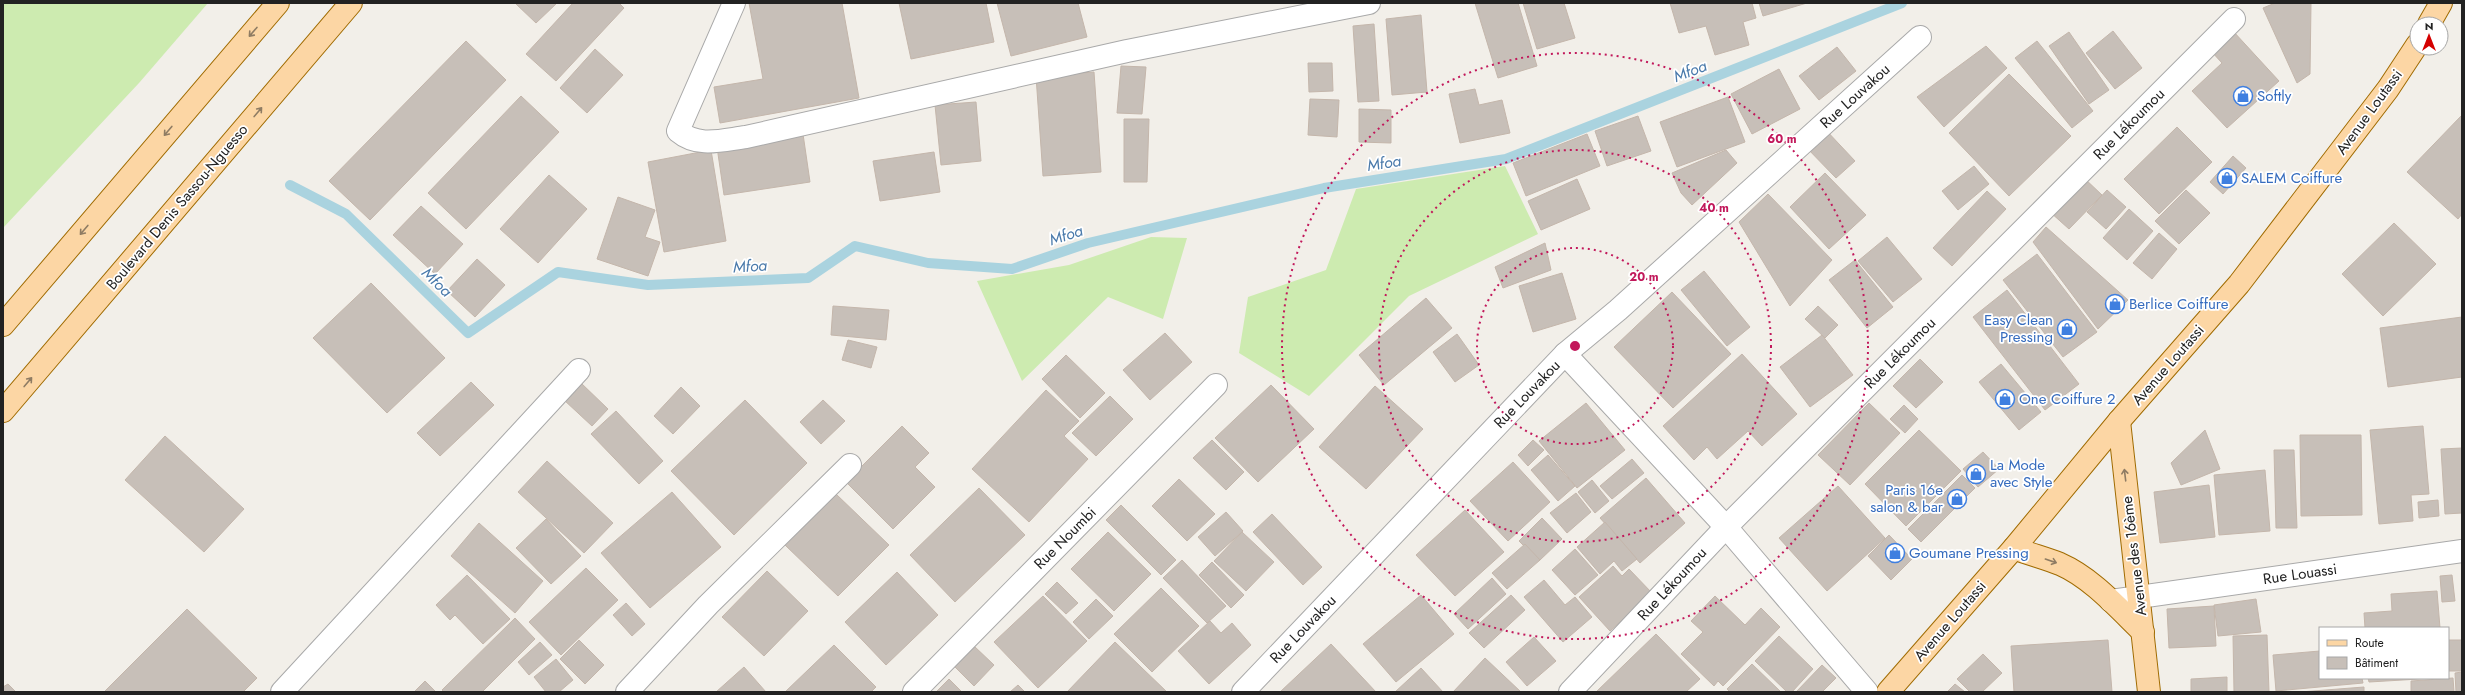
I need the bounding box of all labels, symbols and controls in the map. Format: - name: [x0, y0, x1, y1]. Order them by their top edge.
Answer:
- north arrow: [2409, 16, 2449, 56]
- text: N: [2425, 18, 2433, 34]
- one-way arrow: [248, 27, 257, 38]
- water label: Mfoa: [1670, 54, 1710, 88]
- street label: Rue Louvakou: [1815, 59, 1895, 133]
- street label: Avenue Loutassi: [2330, 65, 2408, 159]
- street label: Rue Lékoumou: [2088, 83, 2170, 165]
- shop icon: Softly: [2232, 85, 2254, 107]
- place label: Softly: [2257, 85, 2292, 107]
- one-way arrow: [254, 107, 263, 118]
- street label: Boulevard Denis Sassou-Nguesso: [101, 119, 253, 295]
- one-way arrow: [163, 125, 172, 136]
- text: 60 m: [1767, 130, 1797, 148]
- water label: Mfoa: [1365, 149, 1403, 177]
- shop icon: SALEM Coiffure: [2216, 167, 2238, 189]
- place label: SALEM Coiffure: [2241, 167, 2343, 189]
- text: 40 m: [1699, 199, 1729, 217]
- water label: Mfoa: [1046, 219, 1086, 251]
- one-way arrow: [79, 225, 88, 235]
- water label: Mfoa: [732, 254, 768, 278]
- water label: Mfoa: [417, 262, 457, 302]
- text: 20 m: [1629, 268, 1659, 286]
- shop icon: Berlice Coiffure: [2104, 293, 2126, 315]
- place label: Berlice Coiffure: [2129, 293, 2229, 315]
- place label: Easy Clean Pressing: [1984, 309, 2053, 348]
- street label: Rue Lékoumou: [1859, 312, 1941, 394]
- shop icon: Easy Clean Pressing: [2056, 318, 2078, 340]
- street label: Avenue Loutassi: [2127, 320, 2209, 410]
- centre of rings: [1568, 339, 1582, 353]
- street label: Rue Louvakou: [1489, 355, 1565, 433]
- one-way arrow: [24, 376, 33, 387]
- shop icon: One Coiffure 2: [1994, 388, 2016, 410]
- place label: One Coiffure 2: [2019, 388, 2115, 410]
- place label: La Mode avec Style: [1990, 454, 2053, 493]
- shop icon: La Mode avec Style: [1965, 463, 1987, 485]
- one-way arrow: [2121, 469, 2129, 482]
- place label: Paris 16e salon & bar: [1870, 479, 1944, 518]
- shop icon: Paris 16e salon & bar: [1946, 488, 1968, 510]
- street label: Avenue des 16ème: [2116, 495, 2152, 617]
- street label: Rue Noumbi: [1029, 502, 1101, 574]
- street label: Rue Lékoumou: [1632, 542, 1712, 626]
- shop icon: Goumane Pressing: [1884, 542, 1906, 564]
- place label: Goumane Pressing: [1909, 542, 2029, 564]
- one-way arrow: [2044, 558, 2057, 565]
- street label: Rue Louassi: [2262, 558, 2338, 590]
- street label: Avenue Loutassi: [1909, 576, 1991, 666]
- street label: Rue Louvakou: [1265, 590, 1341, 668]
- legend: [2319, 627, 2449, 679]
- text: Route: [2355, 634, 2384, 652]
- text: Bâtiment: [2355, 654, 2398, 672]

